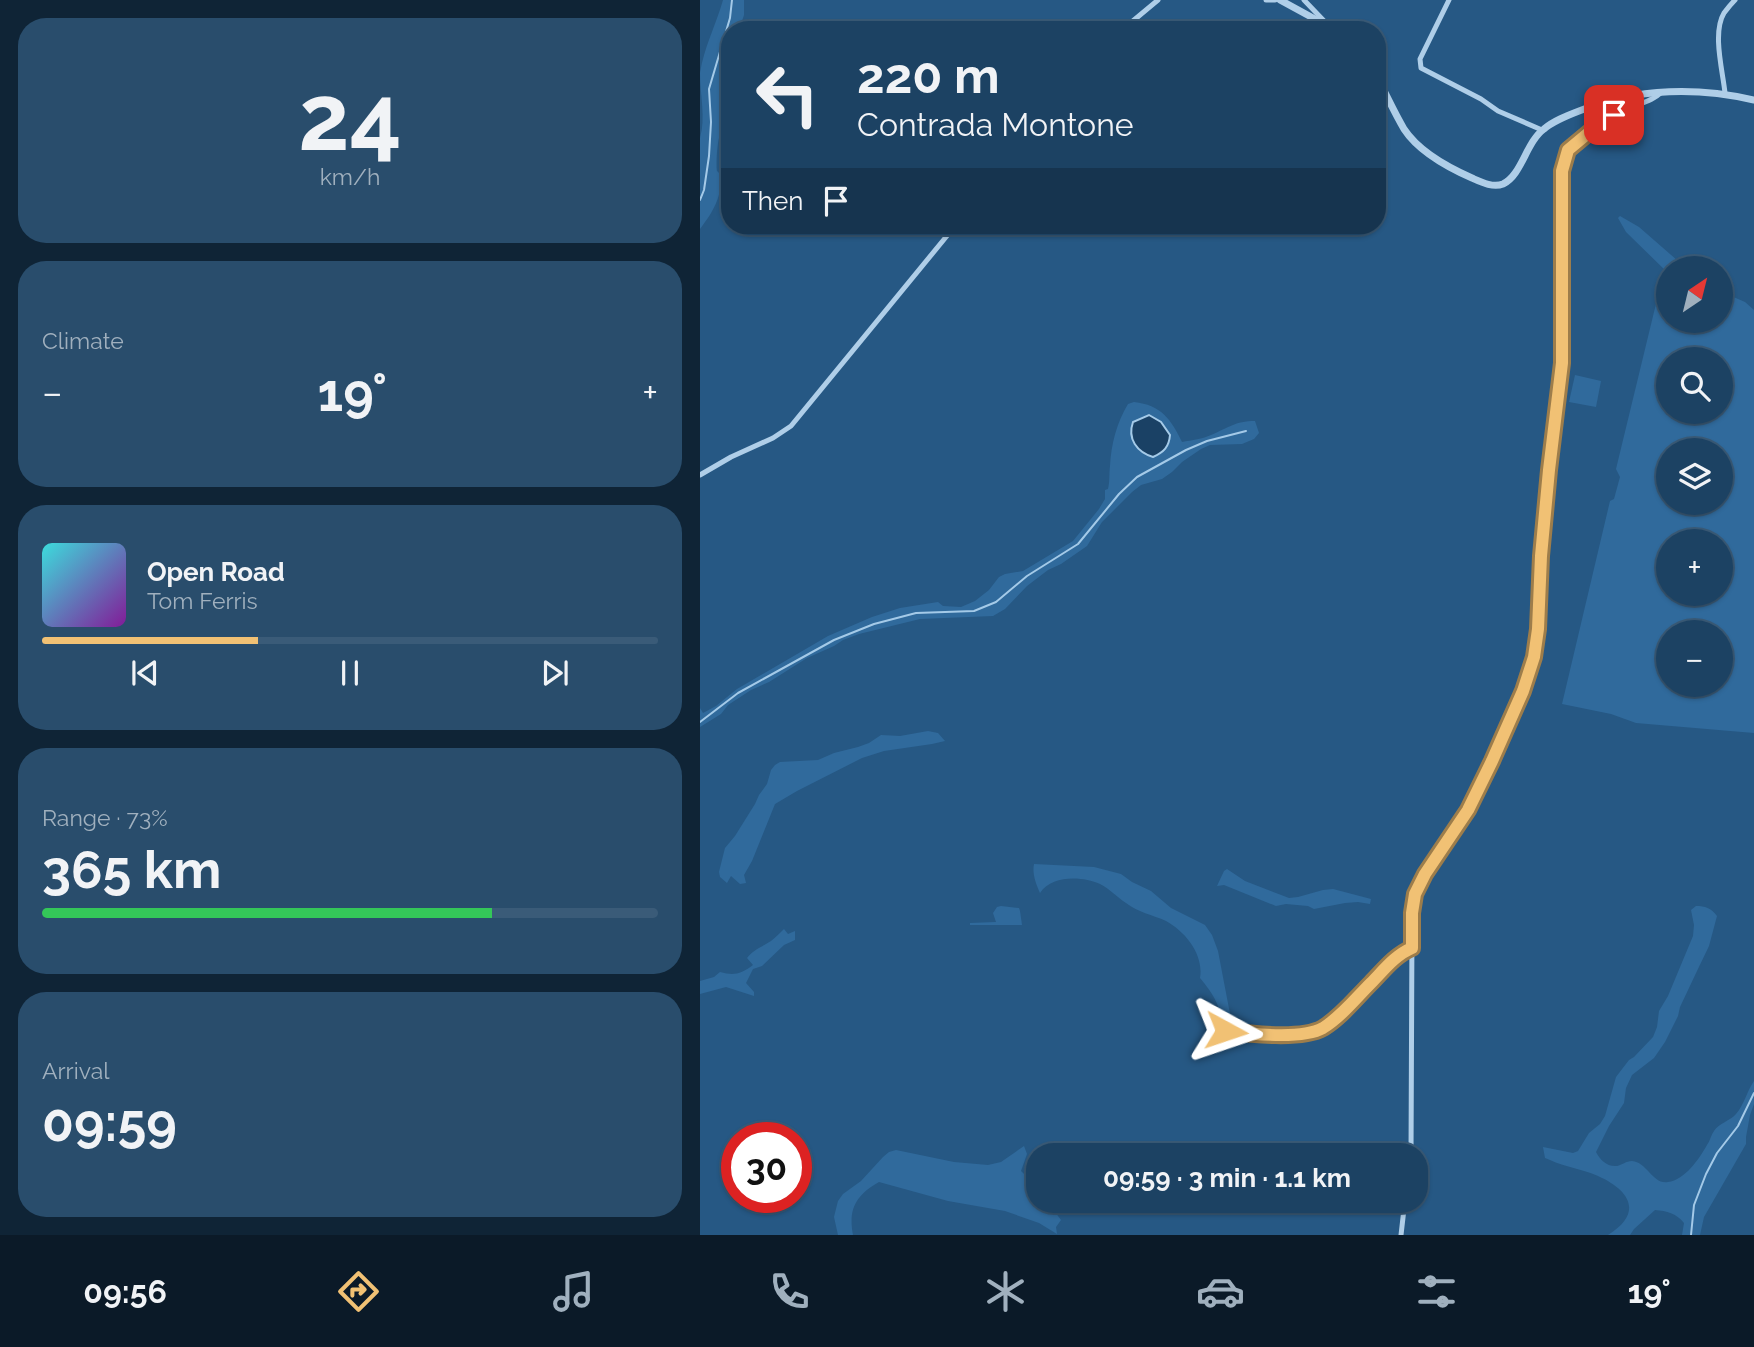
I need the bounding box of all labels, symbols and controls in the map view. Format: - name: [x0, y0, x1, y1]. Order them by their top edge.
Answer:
- text: 220 m: [857, 47, 1000, 104]
- icon: left: [742, 49, 833, 140]
- text: 24: [298, 64, 402, 171]
- pin: [1584, 85, 1644, 145]
- icon: arrive: [1595, 96, 1633, 134]
- text: Contrada Montone: [857, 106, 1134, 143]
- text: km/h: [320, 163, 380, 190]
- icon: arrive: [817, 182, 855, 220]
- text: Then: [742, 186, 803, 216]
- north arrow: [1656, 256, 1732, 332]
- map controls: [1656, 256, 1733, 697]
- text: Climate: [42, 327, 124, 354]
- button: search: [1656, 347, 1733, 424]
- text: 19°: [318, 362, 387, 423]
- text: −: [42, 370, 62, 415]
- text: +: [642, 370, 658, 415]
- button: layers: [1656, 438, 1733, 515]
- button: +: [1656, 529, 1733, 606]
- text: Open Road: [147, 557, 285, 587]
- text: Tom Ferris: [147, 587, 258, 614]
- button: −: [1656, 620, 1733, 697]
- icon: previous: [126, 654, 164, 692]
- icon: pause: [331, 654, 369, 692]
- icon: next: [536, 654, 574, 692]
- text: Range · 73%: [42, 804, 168, 831]
- text: 365 km: [42, 839, 221, 900]
- position arrow: [1189, 994, 1263, 1068]
- text: Arrival: [42, 1057, 109, 1084]
- text: 09:59: [42, 1092, 177, 1153]
- speed limit sign: 30: [721, 1122, 812, 1213]
- text: 09:59 · 3 min · 1.1 km: [1103, 1163, 1351, 1193]
- icon: directions: [334, 1267, 383, 1316]
- icon: music: [549, 1267, 598, 1316]
- icon: phone: [765, 1267, 814, 1316]
- icon: climate: [981, 1267, 1030, 1316]
- icon: car: [1196, 1267, 1245, 1316]
- icon: filters: [1412, 1267, 1461, 1316]
- text: 09:56: [83, 1273, 167, 1310]
- text: 19°: [1628, 1273, 1671, 1310]

